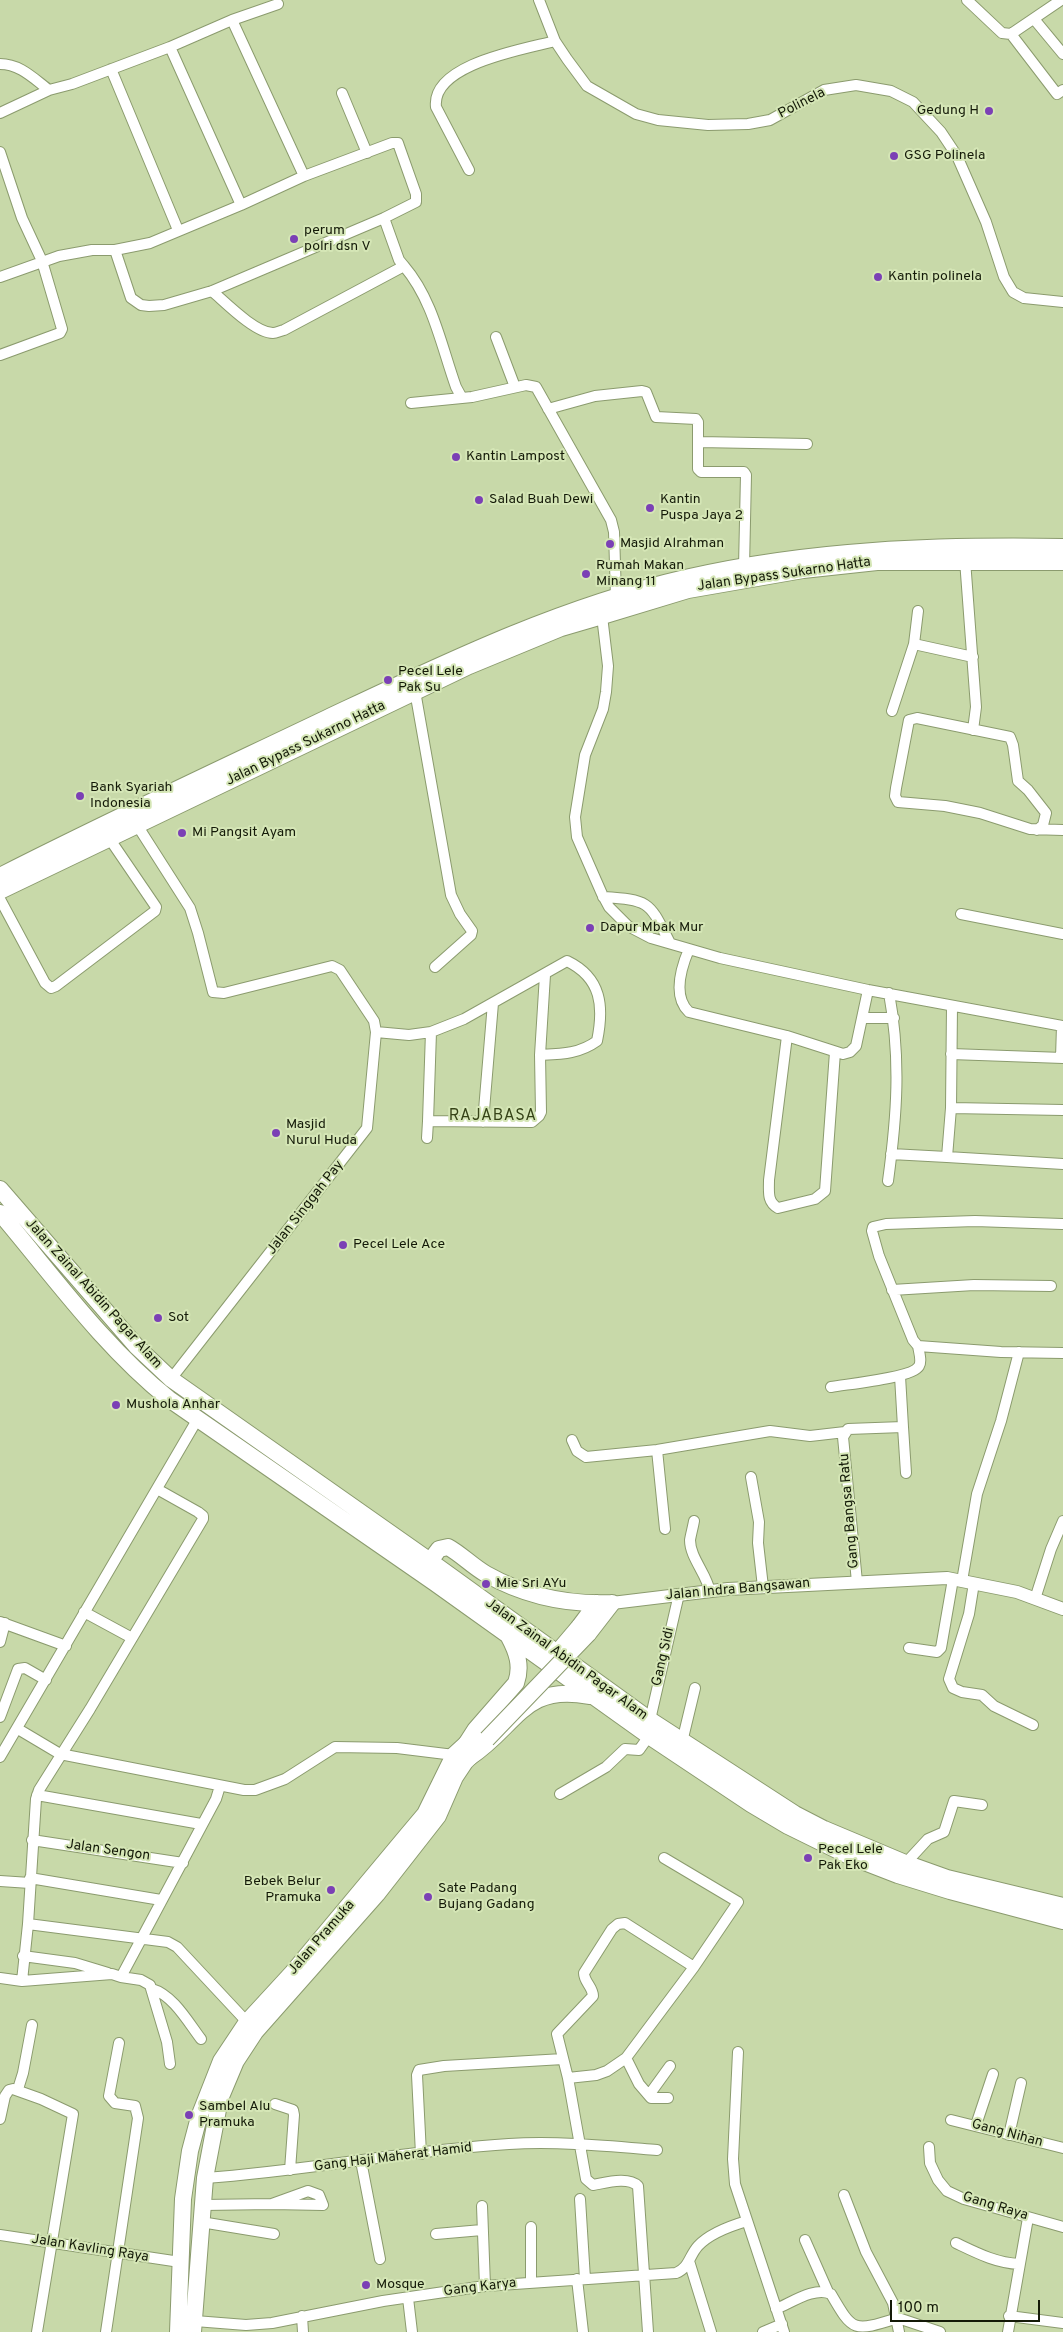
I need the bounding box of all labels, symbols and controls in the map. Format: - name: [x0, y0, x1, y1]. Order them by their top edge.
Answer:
- street label: Polinela: [776, 85, 828, 123]
- place label: Gedung H: [917, 103, 979, 119]
- marker: Gedung H: [983, 105, 995, 117]
- place label: GSG Polinela: [904, 148, 985, 164]
- marker: GSG Polinela: [888, 150, 900, 162]
- place label: perum polri dsn V: [304, 223, 371, 256]
- marker: perum polri dsn V: [288, 233, 300, 245]
- place label: Kantin polinela: [888, 269, 982, 285]
- marker: Kantin polinela: [872, 271, 884, 283]
- place label: Kantin Lampost: [466, 449, 565, 465]
- marker: Kantin Lampost: [450, 451, 462, 463]
- place label: Salad Buah Dewi: [489, 492, 593, 508]
- place label: Kantin Puspa Jaya 2: [660, 492, 743, 524]
- marker: Salad Buah Dewi: [473, 494, 485, 506]
- marker: Kantin Puspa Jaya 2: [644, 502, 656, 514]
- place label: Masjid Alrahman: [620, 536, 724, 552]
- marker: Masjid Alrahman: [604, 538, 616, 550]
- street label: Jalan Bypass Sukarno Hatta: [696, 554, 872, 596]
- place label: Rumah Makan Minang 11: [596, 558, 684, 590]
- marker: Rumah Makan Minang 11: [580, 568, 592, 580]
- place label: Pecel Lele Pak Su: [398, 664, 463, 696]
- marker: Pecel Lele Pak Su: [382, 674, 394, 686]
- street label: Jalan Bypass Sukarno Hatta: [224, 698, 388, 790]
- place label: Bank Syariah Indonesia: [90, 780, 172, 812]
- marker: Bank Syariah Indonesia: [74, 790, 86, 802]
- place label: Mi Pangsit Ayam: [192, 825, 296, 841]
- marker: Mi Pangsit Ayam: [176, 827, 188, 839]
- place label: Dapur Mbak Mur: [600, 920, 704, 936]
- marker: Dapur Mbak Mur: [584, 922, 596, 934]
- district label: RAJABASA: [448, 1107, 538, 1127]
- place label: Masjid Nurul Huda: [286, 1117, 357, 1150]
- marker: Masjid Nurul Huda: [270, 1127, 282, 1139]
- street label: Jalan Singgah Pay: [264, 1158, 348, 1258]
- street label: Jalan Zainal Abidin Pagar Alam: [21, 1215, 165, 1373]
- place label: Pecel Lele Ace: [353, 1237, 445, 1253]
- marker: Pecel Lele Ace: [337, 1239, 349, 1251]
- place label: Sot: [168, 1310, 189, 1326]
- marker: Sot: [152, 1312, 164, 1324]
- place label: Mushola Anhar: [126, 1397, 220, 1413]
- marker: Mushola Anhar: [110, 1399, 122, 1411]
- street label: Gang Bangsa Ratu: [837, 1453, 863, 1569]
- street label: Jalan Indra Bangsawan: [665, 1575, 811, 1605]
- place label: Mie Sri AYu: [496, 1576, 566, 1592]
- marker: Mie Sri AYu: [480, 1578, 492, 1590]
- street label: Jalan Zainal Abidin Pagar Alam: [482, 1596, 650, 1724]
- street label: Gang Sidi: [649, 1626, 679, 1688]
- street label: Jalan Sengon: [65, 1837, 151, 1865]
- place label: Pecel Lele Pak Eko: [818, 1842, 883, 1874]
- marker: Pecel Lele Pak Eko: [802, 1852, 814, 1864]
- place label: Bebek Belur Pramuka: [244, 1874, 321, 1906]
- place label: Sate Padang Bujang Gadang: [438, 1881, 535, 1914]
- marker: Bebek Belur Pramuka: [325, 1884, 337, 1896]
- marker: Sate Padang Bujang Gadang: [422, 1891, 434, 1903]
- street label: Jalan Pramuka: [285, 1897, 359, 1979]
- place label: Sambel Alu Pramuka: [199, 2099, 270, 2132]
- marker: Sambel Alu Pramuka: [183, 2109, 195, 2121]
- street label: Gang Nihan: [969, 2116, 1045, 2152]
- street label: Gang Haji Maherat Hamid: [313, 2140, 473, 2176]
- street label: Gang Raya: [960, 2189, 1030, 2225]
- street label: Jalan Kavling Raya: [30, 2231, 150, 2267]
- street label: Gang Karya: [443, 2275, 517, 2301]
- place label: Mosque: [376, 2277, 425, 2293]
- marker: Mosque: [360, 2279, 372, 2291]
- scale bar: [893, 2290, 1043, 2322]
- text: 100 m: [898, 2299, 939, 2318]

